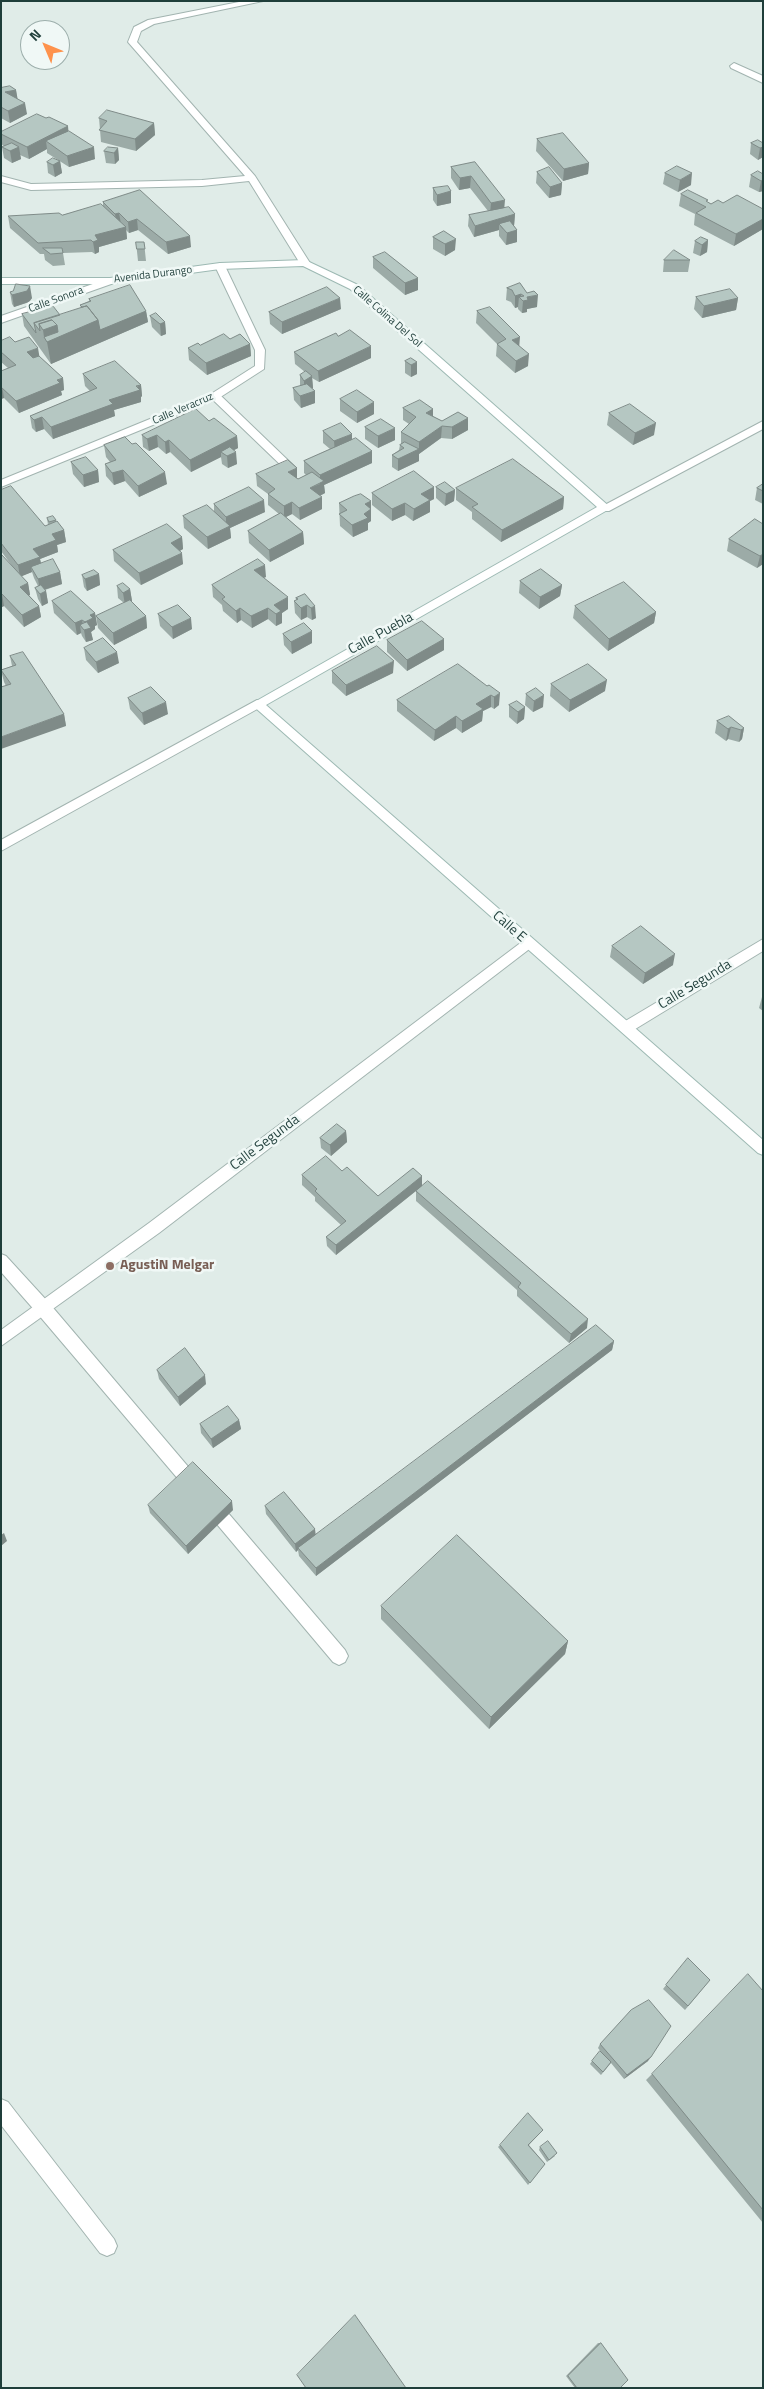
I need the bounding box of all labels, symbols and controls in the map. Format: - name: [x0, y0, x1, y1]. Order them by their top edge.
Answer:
- north arrow: [20, 20, 70, 70]
- text: N: [24, 24, 46, 46]
- street label: Avenida Durango: [113, 264, 193, 286]
- street label: Calle Colina Del Sol: [350, 283, 424, 351]
- street label: Calle Sonora: [27, 284, 85, 316]
- street label: Calle Veracruz: [151, 390, 215, 428]
- street label: Calle Puebla: [346, 609, 416, 659]
- street label: Calle E: [489, 908, 529, 946]
- street label: Calle Segunda: [655, 957, 735, 1013]
- street label: Calle Segunda: [227, 1111, 303, 1175]
- place label: AgustiN Melgar: [120, 1258, 214, 1274]
- marker: AgustiN Melgar: [104, 1260, 116, 1272]

